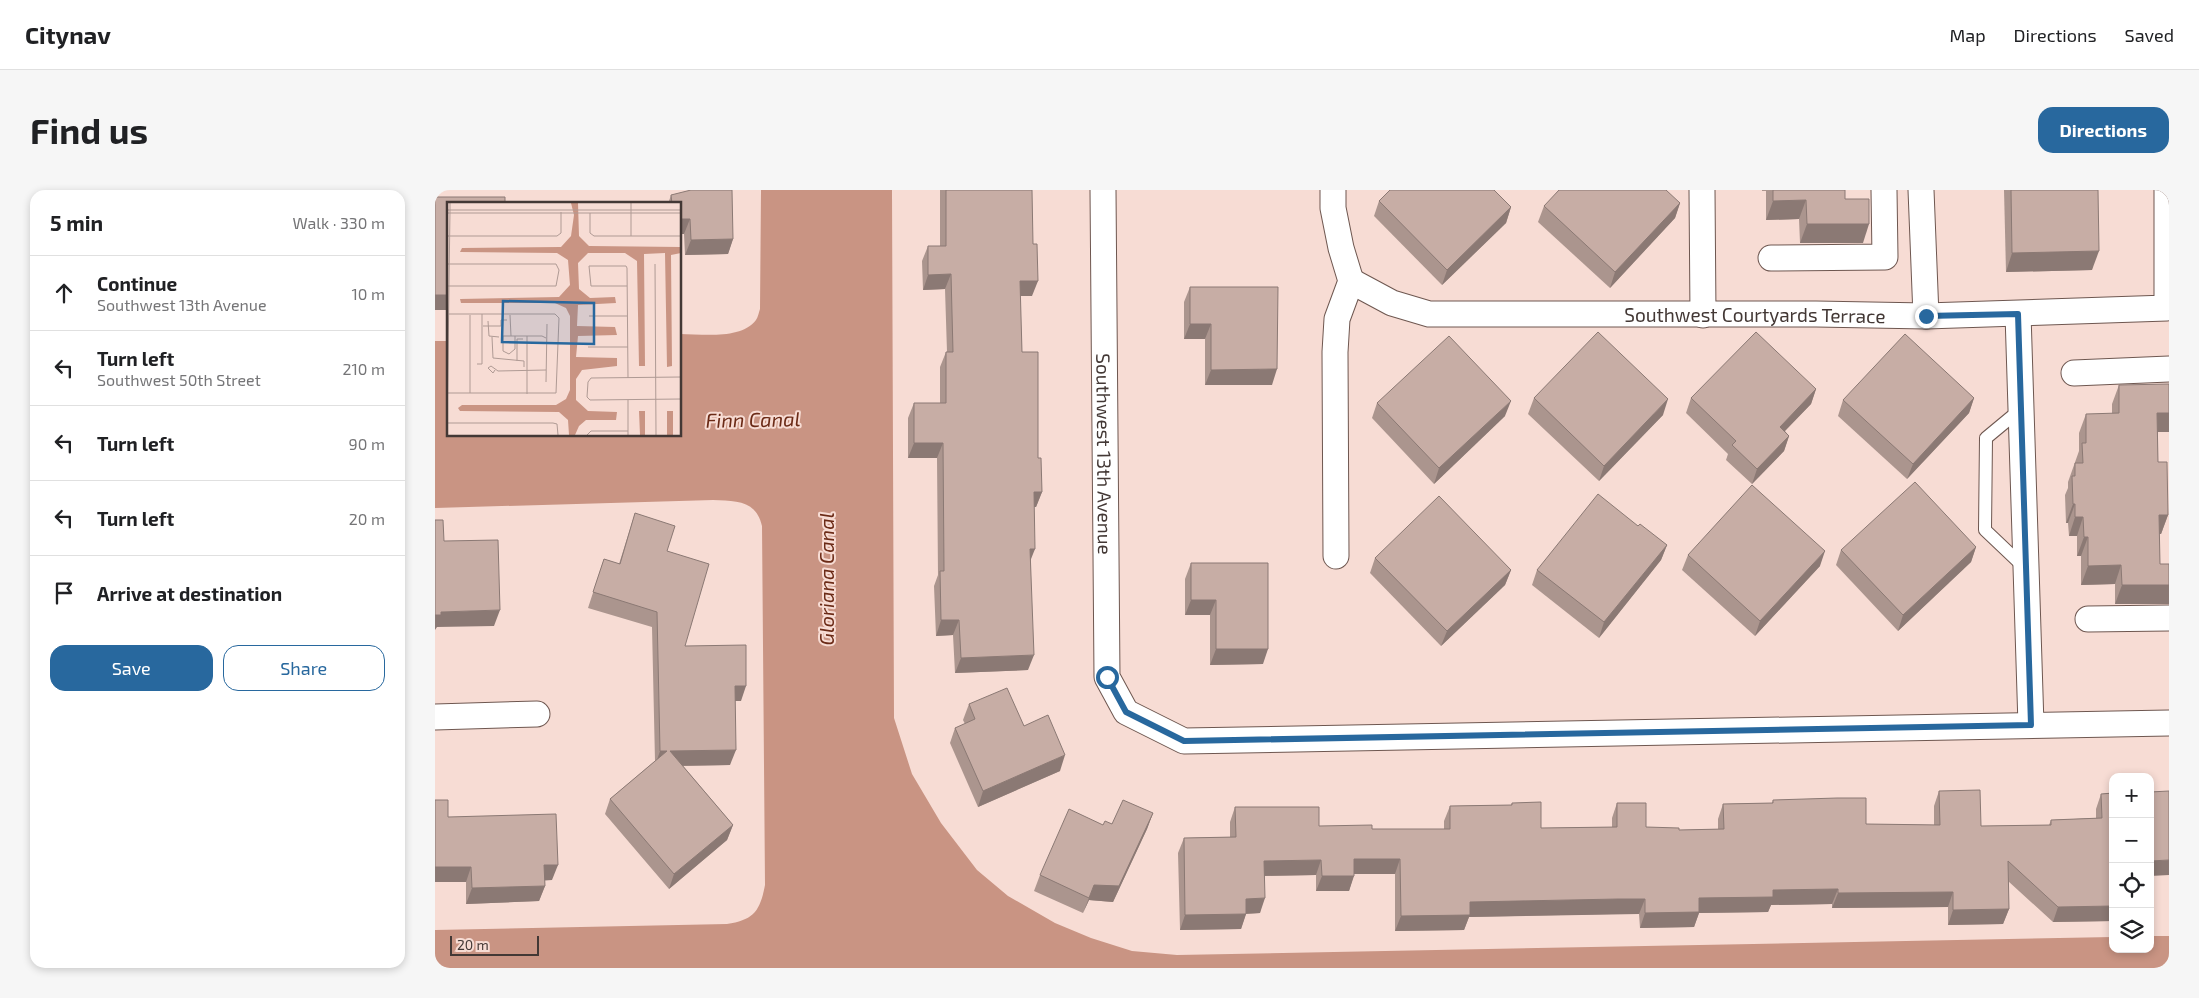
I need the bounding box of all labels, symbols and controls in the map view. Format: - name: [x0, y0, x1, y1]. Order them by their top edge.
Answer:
- text: Citynav: [25, 20, 111, 49]
- text: Map: [1949, 24, 1986, 46]
- text: Directions: [2014, 24, 2097, 46]
- text: Saved: [2125, 24, 2174, 46]
- button: Directions: [2038, 107, 2169, 153]
- text: Find us: [30, 109, 148, 151]
- inset map: [447, 202, 681, 436]
- text: 5 min: [50, 210, 103, 235]
- text: Walk · 330 m: [293, 213, 385, 232]
- text: Continue: [97, 272, 177, 295]
- icon: ahead: [50, 279, 78, 307]
- text: 10 m: [351, 284, 385, 303]
- text: Southwest 13th Avenue: [97, 295, 267, 314]
- street label: Southwest Courtyards Terrace: [1624, 303, 1886, 327]
- route end: [1915, 305, 1938, 328]
- text: Turn left: [97, 347, 174, 370]
- street label: Southwest 13th Avenue: [1093, 353, 1117, 555]
- icon: left: [50, 354, 78, 382]
- text: 210 m: [342, 359, 385, 378]
- text: Southwest 50th Street: [97, 370, 261, 389]
- water label: Finn Canal: [705, 406, 801, 432]
- icon: left: [50, 429, 78, 457]
- text: Turn left: [97, 432, 174, 455]
- text: 90 m: [349, 434, 385, 453]
- icon: left: [50, 504, 78, 532]
- text: Turn left: [97, 507, 174, 530]
- text: 20 m: [349, 509, 385, 528]
- water label: Gloriana Canal: [814, 512, 838, 646]
- icon: arrive: [50, 579, 78, 607]
- text: Arrive at destination: [97, 582, 282, 605]
- button: Save: [50, 645, 213, 691]
- button: Share: [223, 645, 385, 691]
- route start: [1096, 666, 1119, 689]
- map controls: [2109, 773, 2154, 953]
- button: +: [2109, 773, 2154, 818]
- button: −: [2109, 818, 2154, 863]
- button: locate: [2109, 863, 2154, 908]
- button: layers: [2109, 908, 2154, 953]
- scale bar: [450, 933, 539, 956]
- text: 20 m: [457, 936, 489, 953]

